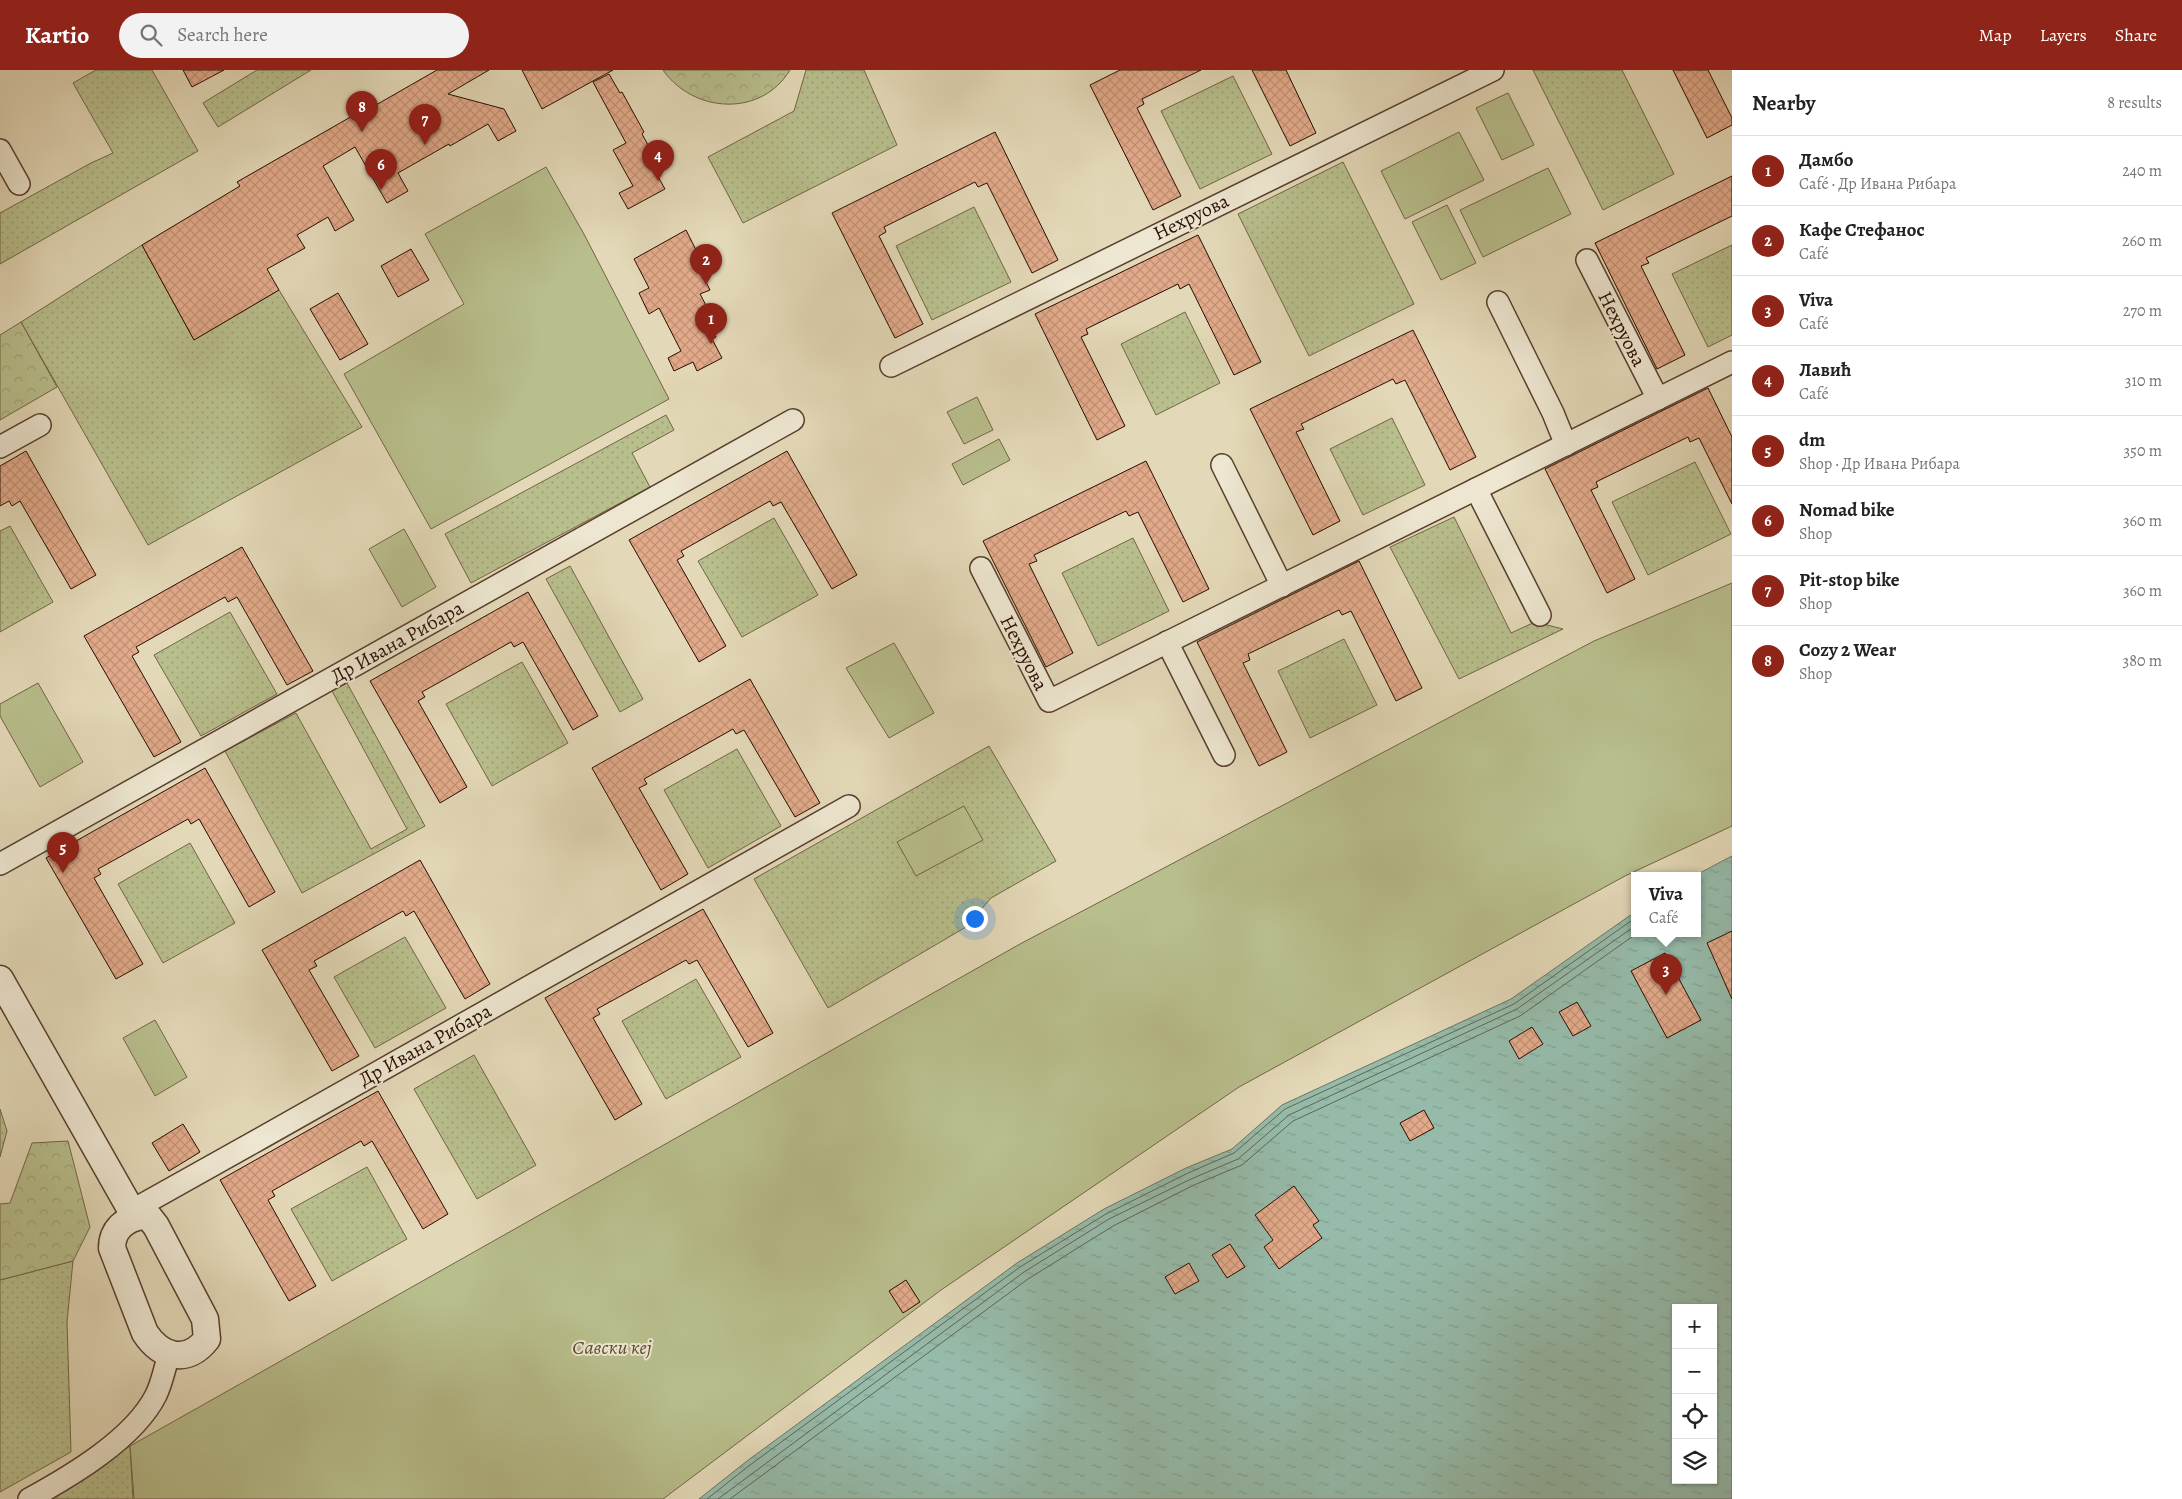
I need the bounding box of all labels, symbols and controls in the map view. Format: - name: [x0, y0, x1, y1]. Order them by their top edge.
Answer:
- search box: [119, 13, 469, 58]
- text: Kartio: [25, 19, 89, 51]
- icon: search: [137, 21, 165, 49]
- text: Search here: [177, 22, 268, 48]
- text: Map: [1979, 23, 2012, 47]
- text: Layers: [2040, 23, 2087, 47]
- text: Share: [2115, 23, 2157, 47]
- text: Nearby: [1752, 89, 1815, 117]
- pin: 8: [346, 91, 378, 132]
- text: 8 results: [2107, 92, 2162, 114]
- pin: 7: [409, 104, 441, 145]
- pin: 4: [642, 140, 674, 181]
- text: Дамбо: [1799, 147, 1853, 173]
- pin: 6: [365, 149, 397, 190]
- text: 1: [1765, 160, 1771, 182]
- text: 240 m: [2122, 160, 2162, 182]
- text: Café · Др Ивана Рибара: [1799, 173, 1956, 195]
- street label: Нехруова: [1149, 187, 1234, 247]
- text: Кафе Стефанос: [1799, 217, 1925, 243]
- text: 2: [1764, 230, 1772, 252]
- text: 260 m: [2122, 230, 2162, 252]
- text: Café: [1799, 243, 1829, 265]
- pin: 2: [690, 244, 722, 285]
- street label: Нехруова: [1592, 287, 1653, 372]
- text: Viva: [1799, 287, 1833, 313]
- text: 3: [1765, 300, 1771, 322]
- text: 270 m: [2123, 300, 2162, 322]
- pin: 1: [695, 303, 727, 344]
- text: Café: [1799, 313, 1829, 335]
- text: Лавић: [1799, 357, 1851, 383]
- text: 4: [1764, 370, 1772, 392]
- text: 310 m: [2125, 370, 2162, 392]
- text: Café: [1799, 383, 1829, 405]
- text: dm: [1799, 427, 1825, 453]
- text: 5: [1765, 440, 1771, 462]
- text: 350 m: [2123, 440, 2162, 462]
- text: Shop · Др Ивана Рибара: [1799, 453, 1960, 475]
- text: Nomad bike: [1799, 497, 1894, 523]
- text: 6: [1764, 510, 1772, 532]
- text: 360 m: [2123, 510, 2162, 532]
- text: Shop: [1799, 523, 1832, 545]
- text: Pit-stop bike: [1799, 567, 1899, 593]
- text: 7: [1765, 580, 1771, 602]
- text: 360 m: [2123, 580, 2162, 602]
- text: Shop: [1799, 593, 1832, 615]
- street label: Др Ивана Рибара: [326, 594, 469, 690]
- street label: Нехруова: [994, 611, 1055, 696]
- text: Cozy 2 Wear: [1799, 637, 1896, 663]
- text: 8: [1764, 650, 1772, 672]
- text: 380 m: [2123, 650, 2162, 672]
- text: Shop: [1799, 663, 1832, 685]
- pin: 5: [47, 832, 79, 873]
- popup: [1631, 872, 1701, 937]
- text: Viva: [1649, 881, 1683, 907]
- your location: [962, 906, 988, 932]
- text: Café: [1649, 907, 1679, 929]
- pin: 3: [1650, 954, 1682, 995]
- street label: Др Ивана Рибара: [354, 997, 497, 1093]
- map controls: [1672, 1304, 1717, 1484]
- button: +: [1672, 1304, 1717, 1349]
- park label: Савски кеј: [572, 1334, 652, 1361]
- button: −: [1672, 1349, 1717, 1394]
- button: locate: [1672, 1394, 1717, 1439]
- button: layers: [1672, 1439, 1717, 1484]

